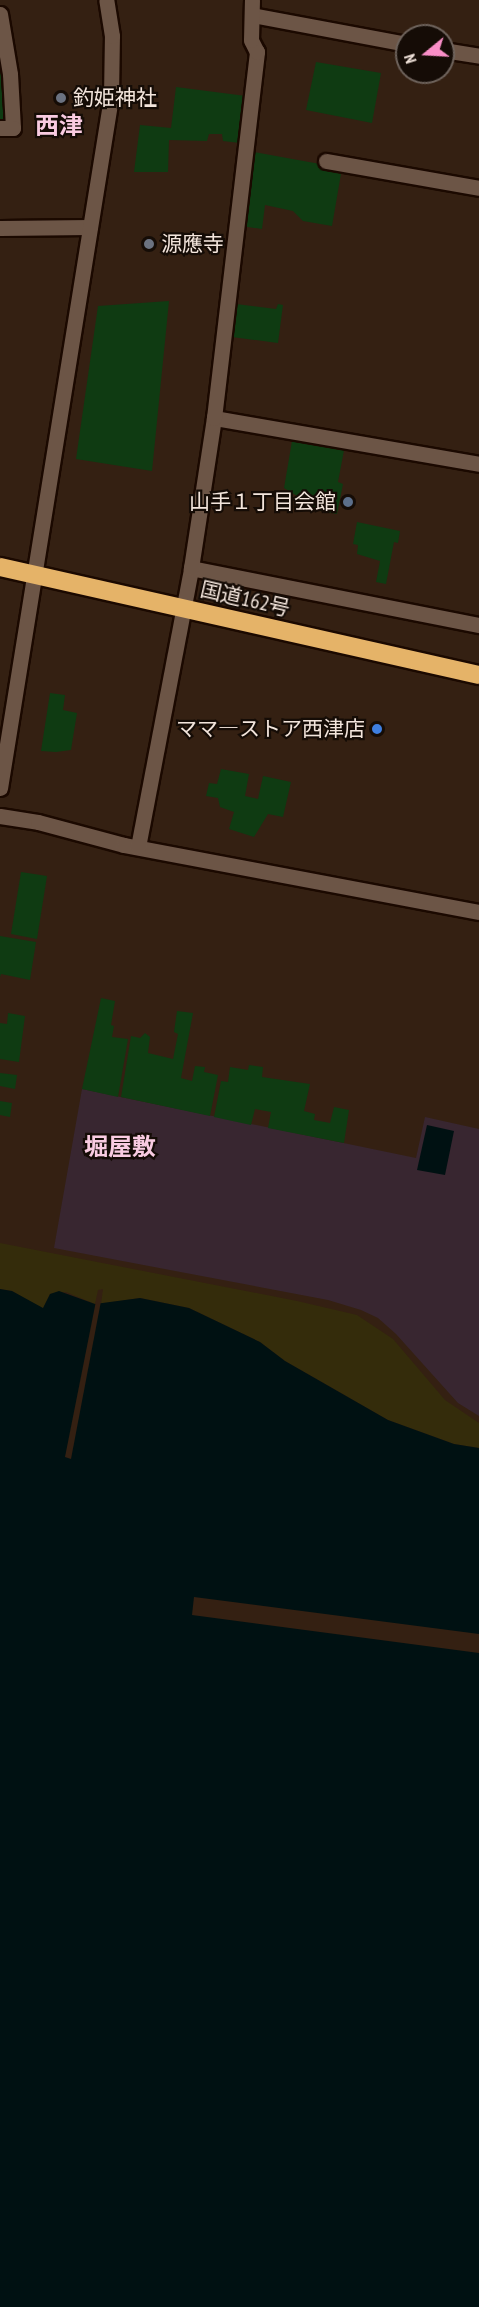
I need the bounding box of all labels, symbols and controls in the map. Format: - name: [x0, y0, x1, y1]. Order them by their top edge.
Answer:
- north arrow: [395, 24, 455, 84]
- text: N: [399, 52, 421, 66]
- place label: 釣姫神社: [73, 85, 157, 111]
- marker: 釣姫神社: [54, 91, 68, 105]
- district label: 西津: [35, 112, 83, 140]
- place label: 源應寺: [161, 231, 224, 257]
- marker: 源應寺: [142, 237, 156, 251]
- place label: 山手１丁目会館: [189, 489, 336, 515]
- marker: 山手１丁目会館: [341, 495, 355, 509]
- street label: 国道162号: [198, 576, 292, 622]
- place label: ママ―ストア西津店: [176, 716, 365, 742]
- marker: ママ―ストア西津店: [370, 722, 384, 736]
- district label: 堀屋敷: [84, 1133, 156, 1161]

